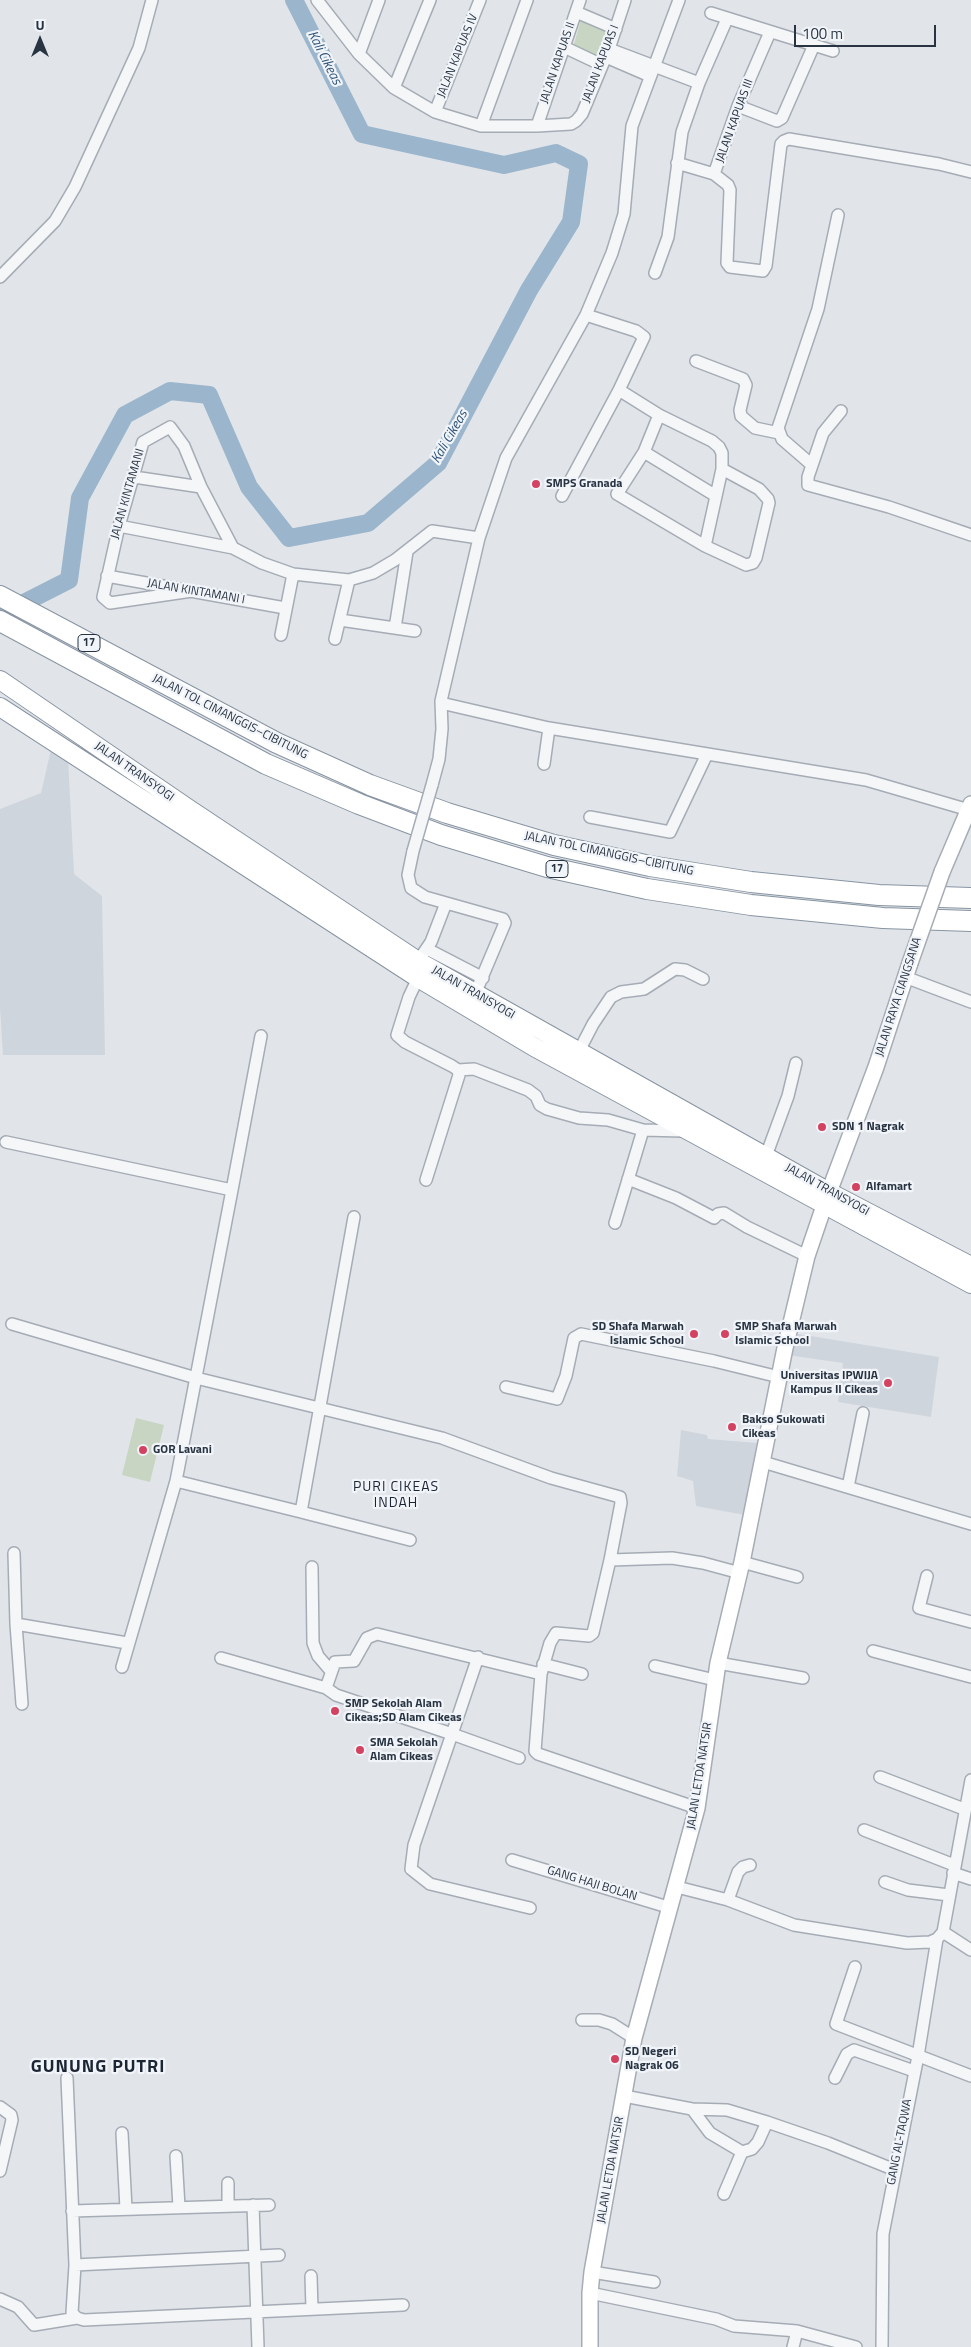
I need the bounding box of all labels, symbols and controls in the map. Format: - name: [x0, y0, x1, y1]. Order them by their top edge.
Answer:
- street label: JALAN KAPUAS IV: [435, 12, 481, 100]
- text: U: [35, 14, 45, 35]
- north arrow: [15, 15, 65, 65]
- scale bar: [796, 15, 938, 47]
- street label: JALAN KAPUAS II: [537, 20, 579, 106]
- text: 100 m: [802, 22, 843, 45]
- street label: JALAN KAPUAS I: [580, 23, 622, 105]
- water label: Kali Cikeas: [303, 28, 345, 88]
- street label: JALAN KAPUAS III: [713, 77, 757, 165]
- water label: Kali Cikeas: [428, 407, 472, 467]
- street label: JALAN KINTAMANI: [108, 447, 148, 541]
- place label: SMPS Granada: [546, 477, 622, 491]
- marker: SMPS Granada: [530, 478, 542, 490]
- street label: JALAN KINTAMANI I: [146, 576, 246, 608]
- road number: 17: [78, 634, 100, 651]
- street label: JALAN TOL CIMANGGIS–CIBITUNG: [150, 671, 310, 763]
- street label: JALAN TRANSYOGI: [91, 739, 177, 805]
- street label: JALAN TOL CIMANGGIS–CIBITUNG: [523, 829, 695, 879]
- road number: 17: [546, 861, 568, 878]
- street label: JALAN RAYA CIANGSANA: [873, 935, 925, 1059]
- street label: JALAN TRANSYOGI: [429, 963, 517, 1023]
- place label: SDN 1 Nagrak: [832, 1120, 904, 1134]
- marker: SDN 1 Nagrak: [816, 1121, 828, 1133]
- street label: JALAN TRANSYOGI: [782, 1161, 872, 1219]
- place label: Alfamart: [866, 1180, 912, 1194]
- marker: Alfamart: [850, 1181, 862, 1193]
- place label: SD Shafa Marwah Islamic School: [592, 1320, 684, 1348]
- place label: SMP Shafa Marwah Islamic School: [735, 1320, 837, 1348]
- marker: SD Shafa Marwah Islamic School: [688, 1328, 700, 1340]
- marker: SMP Shafa Marwah Islamic School: [719, 1328, 731, 1340]
- place label: Universitas IPWIJA Kampus II Cikeas: [781, 1369, 878, 1397]
- marker: Universitas IPWIJA Kampus II Cikeas: [882, 1377, 894, 1389]
- place label: Bakso Sukowati Cikeas: [742, 1413, 825, 1441]
- marker: Bakso Sukowati Cikeas: [726, 1421, 738, 1433]
- place label: GOR Lavani: [153, 1443, 212, 1457]
- marker: GOR Lavani: [137, 1444, 149, 1456]
- district label: PURI CIKEAS INDAH: [352, 1480, 440, 1512]
- place label: SMP Sekolah Alam Cikeas;SD Alam Cikeas: [345, 1697, 462, 1725]
- marker: SMP Sekolah Alam Cikeas;SD Alam Cikeas: [329, 1705, 341, 1717]
- street label: JALAN LETDA NATSIR: [684, 1721, 716, 1831]
- place label: SMA Sekolah Alam Cikeas: [370, 1736, 438, 1764]
- marker: SMA Sekolah Alam Cikeas: [354, 1744, 366, 1756]
- street label: GANG HAJI BOLAN: [545, 1863, 639, 1905]
- place label: SD Negeri Nagrak 06: [625, 2045, 679, 2073]
- marker: SD Negeri Nagrak 06: [609, 2053, 621, 2065]
- district label: GUNUNG PUTRI: [29, 2057, 167, 2079]
- street label: GANG AL-TAQWA: [885, 2098, 915, 2186]
- street label: JALAN LETDA NATSIR: [595, 2115, 627, 2225]

